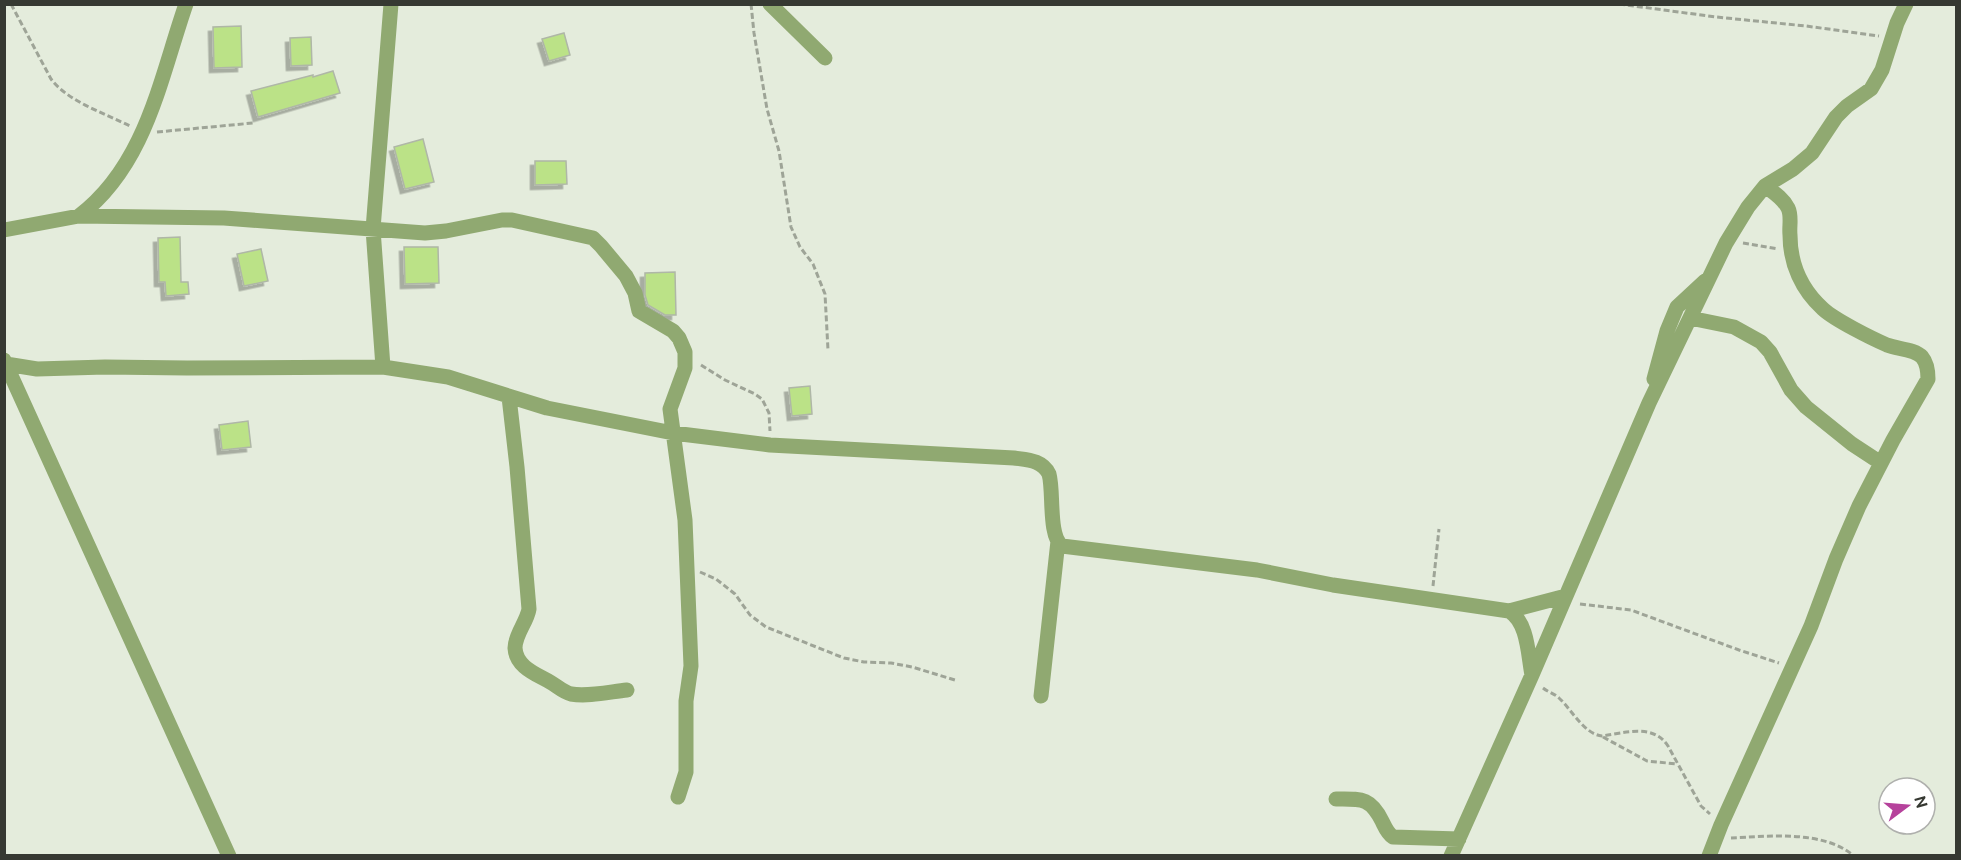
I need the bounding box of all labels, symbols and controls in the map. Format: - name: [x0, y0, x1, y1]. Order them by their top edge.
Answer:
- north arrow: [1877, 776, 1937, 836]
- text: N: [1911, 794, 1932, 810]

